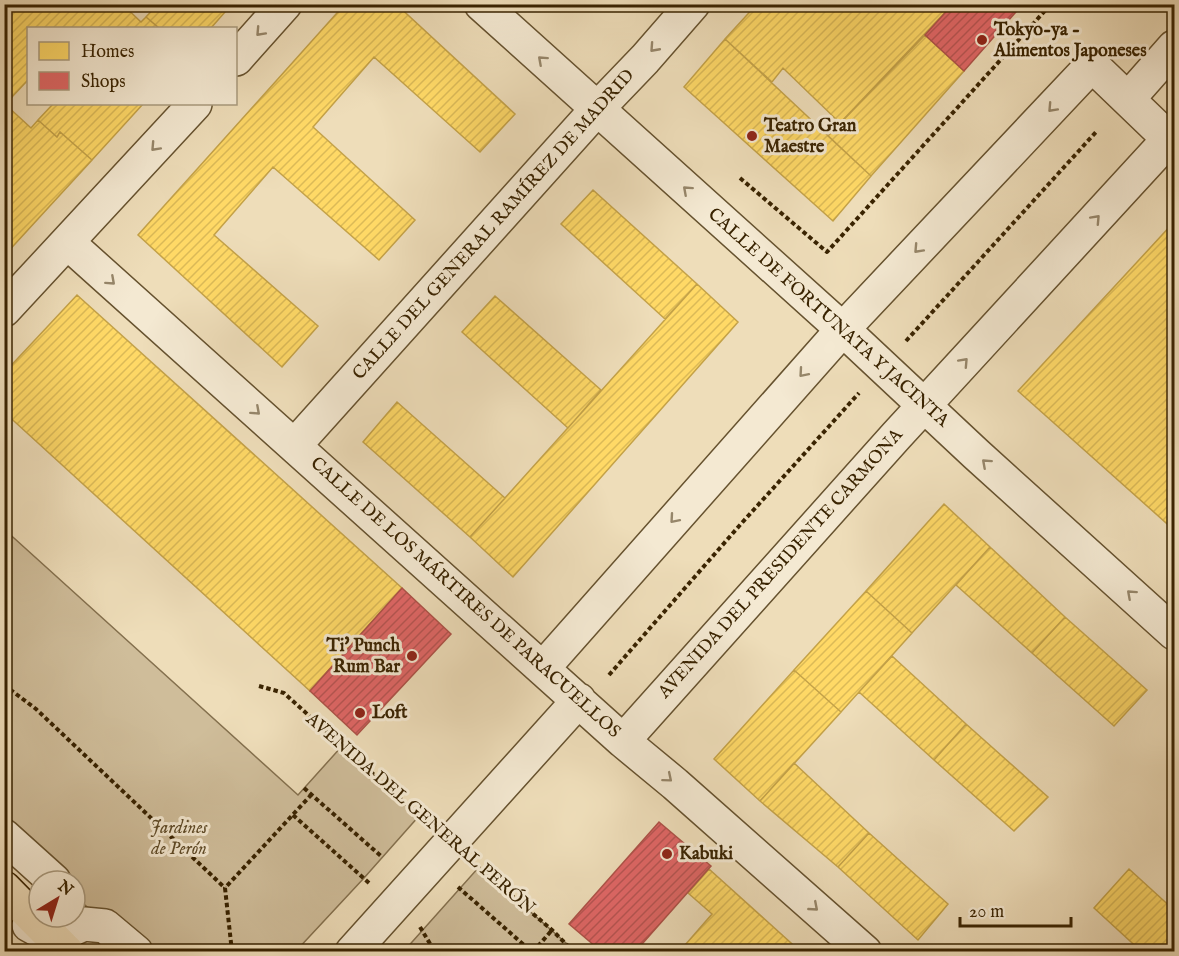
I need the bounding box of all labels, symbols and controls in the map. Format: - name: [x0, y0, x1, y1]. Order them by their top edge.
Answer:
- place label: Tokyo-ya - Alimentos Japoneses: [993, 19, 1147, 63]
- one-way arrow: [257, 24, 268, 35]
- legend: [27, 27, 237, 105]
- marker: Tokyo-ya - Alimentos Japoneses: [975, 33, 989, 47]
- text: Homes: [81, 41, 134, 64]
- one-way arrow: [650, 41, 661, 52]
- one-way arrow: [538, 56, 549, 67]
- street label: CALLE DEL GENERAL RAMÍREZ DE MADRID: [347, 63, 640, 385]
- text: Shops: [81, 71, 126, 94]
- one-way arrow: [1048, 101, 1059, 111]
- place label: Teatro Gran Maestre: [763, 115, 857, 159]
- marker: Teatro Gran Maestre: [745, 129, 759, 143]
- one-way arrow: [151, 140, 162, 150]
- one-way arrow: [683, 186, 694, 197]
- street label: CALLE DE FORTUNATA Y JACINTA: [702, 203, 954, 433]
- one-way arrow: [1089, 215, 1100, 226]
- one-way arrow: [914, 243, 925, 253]
- one-way arrow: [105, 274, 115, 285]
- one-way arrow: [957, 359, 968, 369]
- one-way arrow: [800, 366, 811, 377]
- one-way arrow: [250, 404, 260, 415]
- street label: AVENIDA DEL PRESIDENTE CARMONA: [653, 424, 909, 704]
- street label: CALLE DE LOS MÁRTIRES DE PARACUELLOS: [305, 451, 626, 744]
- one-way arrow: [982, 459, 993, 470]
- one-way arrow: [671, 512, 682, 523]
- one-way arrow: [1127, 590, 1138, 601]
- place label: Ti' Punch Rum Bar: [326, 635, 400, 679]
- marker: Ti' Punch Rum Bar: [405, 649, 419, 663]
- place label: Loft: [372, 702, 408, 725]
- street label: AVENIDA DEL GENERAL PERÓN: [300, 706, 541, 920]
- marker: Loft: [353, 706, 367, 720]
- one-way arrow: [661, 771, 672, 782]
- park label: Jardines de Perón: [150, 817, 208, 861]
- place label: Kabuki: [679, 843, 733, 866]
- marker: Kabuki: [660, 847, 674, 861]
- north arrow: [27, 869, 87, 929]
- text: N: [53, 876, 77, 901]
- scale bar: [960, 890, 1071, 928]
- one-way arrow: [808, 900, 818, 911]
- text: 20 m: [969, 901, 1004, 924]

